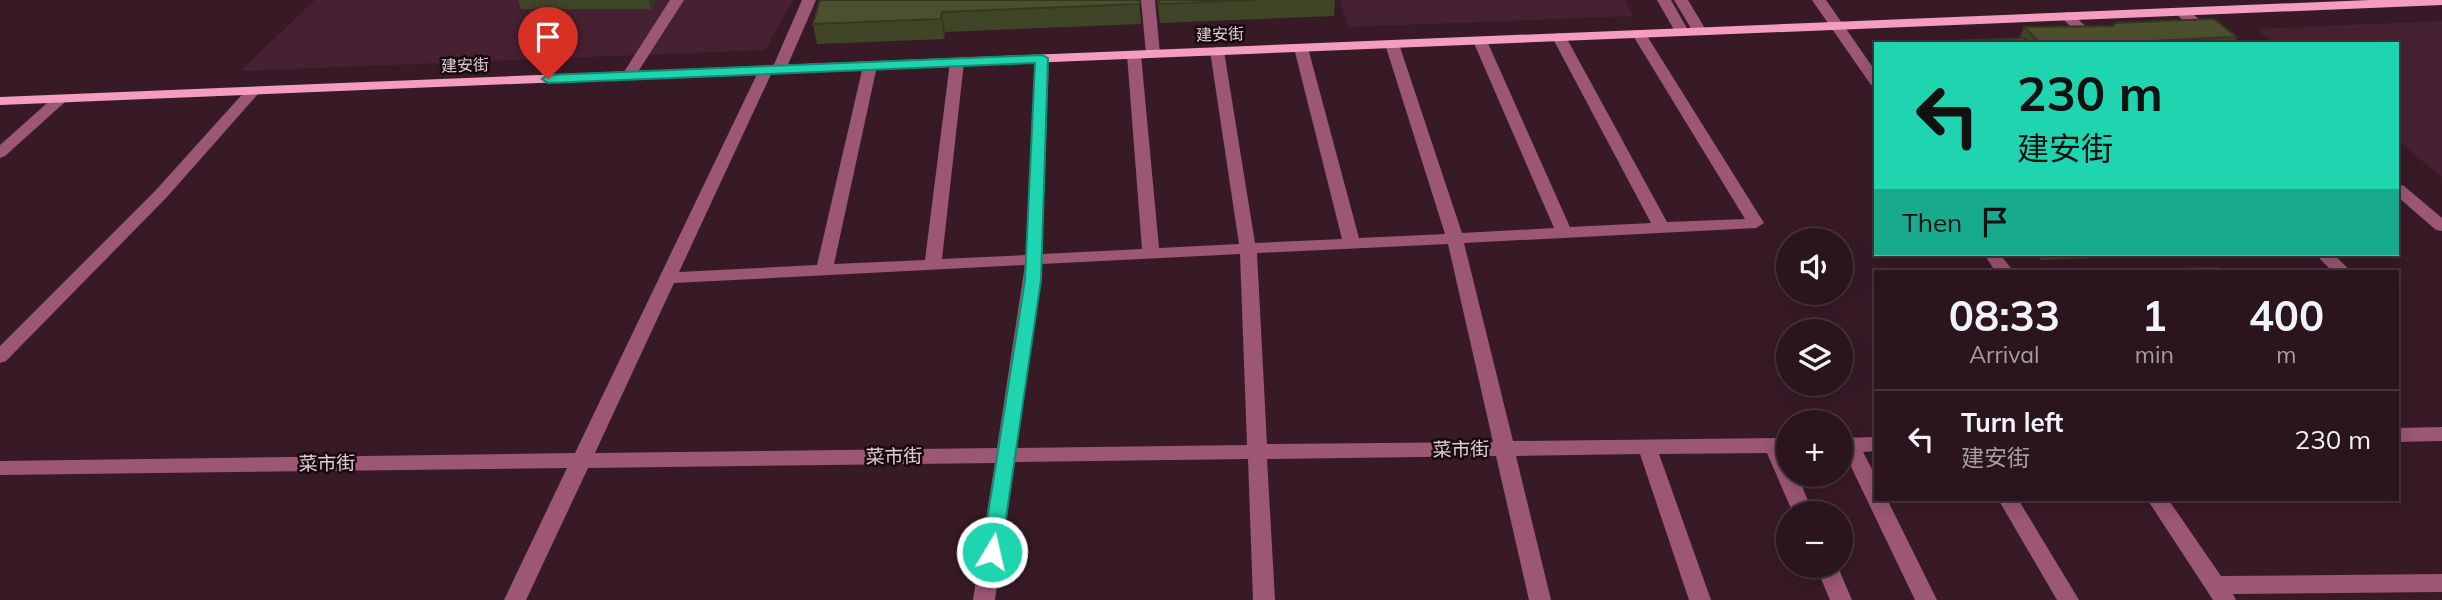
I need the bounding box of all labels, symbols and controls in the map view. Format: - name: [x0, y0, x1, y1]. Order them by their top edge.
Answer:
- pin: [518, 7, 578, 79]
- icon: arrive: [529, 18, 567, 56]
- street label: 建安街: [1196, 23, 1244, 45]
- street label: 建安街: [441, 54, 489, 76]
- text: 230 m: [2017, 62, 2163, 123]
- icon: left: [1902, 70, 1993, 161]
- text: 建安街: [2017, 128, 2113, 168]
- icon: arrive: [1976, 203, 2014, 241]
- text: Then: [1902, 206, 1962, 239]
- map controls: [1776, 228, 1853, 578]
- button: sound: [1776, 228, 1853, 305]
- text: 08:33: [1949, 289, 2060, 342]
- text: 1: [2142, 289, 2167, 342]
- text: 400: [2249, 289, 2324, 342]
- button: layers: [1776, 319, 1853, 396]
- text: Arrival: [1969, 340, 2040, 369]
- text: min: [2135, 340, 2174, 369]
- text: m: [2276, 340, 2297, 369]
- text: Turn left: [1961, 406, 2063, 439]
- button: +: [1776, 410, 1853, 487]
- icon: left: [1902, 420, 1940, 458]
- text: 230 m: [2295, 423, 2371, 456]
- street label: 菜市街: [1432, 437, 1490, 461]
- text: 建安街: [1961, 443, 2030, 472]
- street label: 菜市街: [865, 444, 923, 468]
- street label: 菜市街: [298, 451, 356, 475]
- button: −: [1776, 501, 1853, 578]
- position arrow: [955, 515, 1029, 589]

